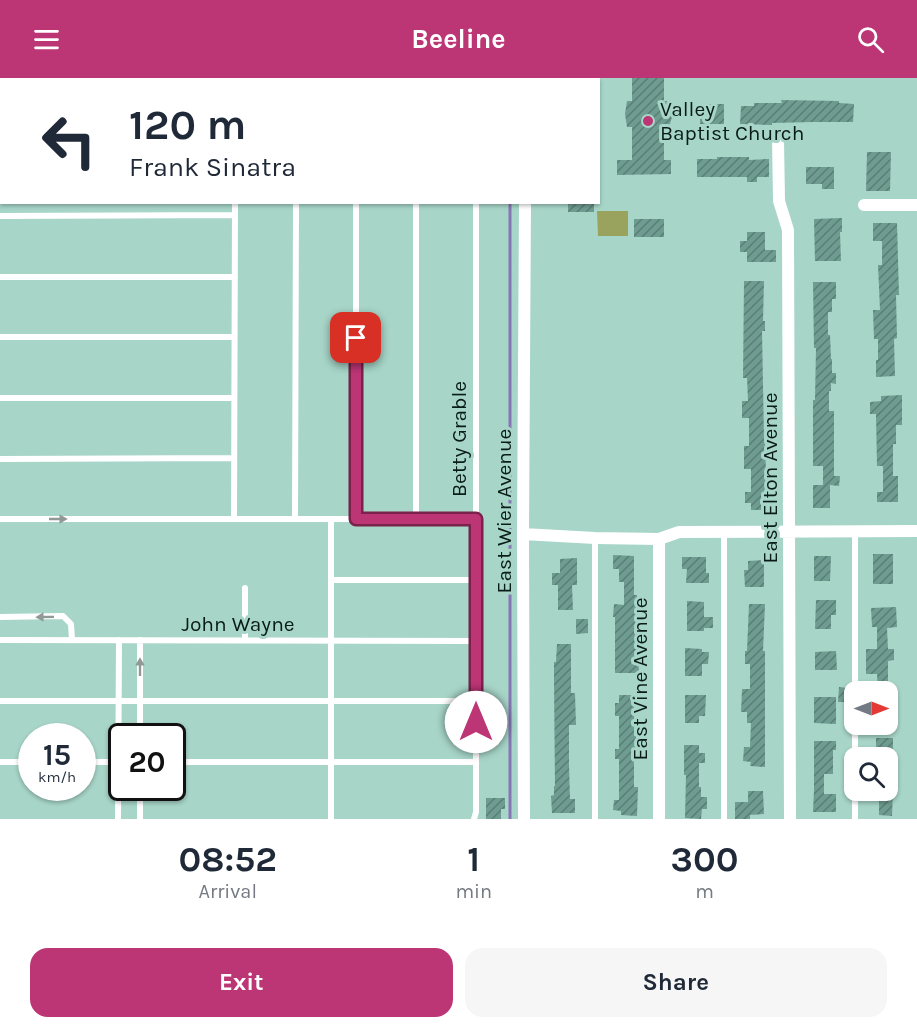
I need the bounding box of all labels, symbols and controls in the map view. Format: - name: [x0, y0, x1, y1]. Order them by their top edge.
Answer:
- icon: menu: [30, 23, 63, 56]
- text: Beeline: [411, 23, 506, 55]
- icon: search: [854, 23, 887, 56]
- place label: Valley Baptist Church: [660, 97, 804, 145]
- text: 120 m: [129, 100, 246, 150]
- icon: left: [30, 102, 108, 180]
- marker: Valley Baptist Church: [641, 114, 655, 128]
- text: Frank Sinatra: [129, 151, 296, 183]
- pin: [330, 312, 381, 363]
- icon: arrive: [339, 321, 372, 354]
- street label: Betty Grable: [447, 381, 471, 497]
- street label: East Elton Avenue: [758, 392, 782, 564]
- street label: East Wier Avenue: [492, 429, 516, 593]
- one-way arrow: [49, 514, 68, 524]
- street label: East Vine Avenue: [628, 598, 652, 760]
- one-way arrow: [36, 612, 55, 621]
- street label: John Wayne: [181, 612, 295, 636]
- one-way arrow: [135, 658, 145, 677]
- north arrow: [844, 681, 898, 735]
- map controls: [844, 681, 898, 801]
- position arrow: [444, 690, 508, 754]
- speed limit sign: 20: [108, 723, 186, 801]
- text: 15: [43, 737, 71, 773]
- button: search: [844, 747, 898, 801]
- text: km/h: [38, 768, 76, 786]
- text: 08:52: [178, 838, 277, 880]
- text: 1: [467, 838, 480, 880]
- text: 300: [671, 838, 739, 880]
- text: Arrival: [198, 880, 257, 903]
- text: min: [455, 880, 492, 903]
- text: m: [695, 880, 714, 903]
- button: Exit: [30, 948, 453, 1017]
- button: Share: [465, 948, 887, 1017]

